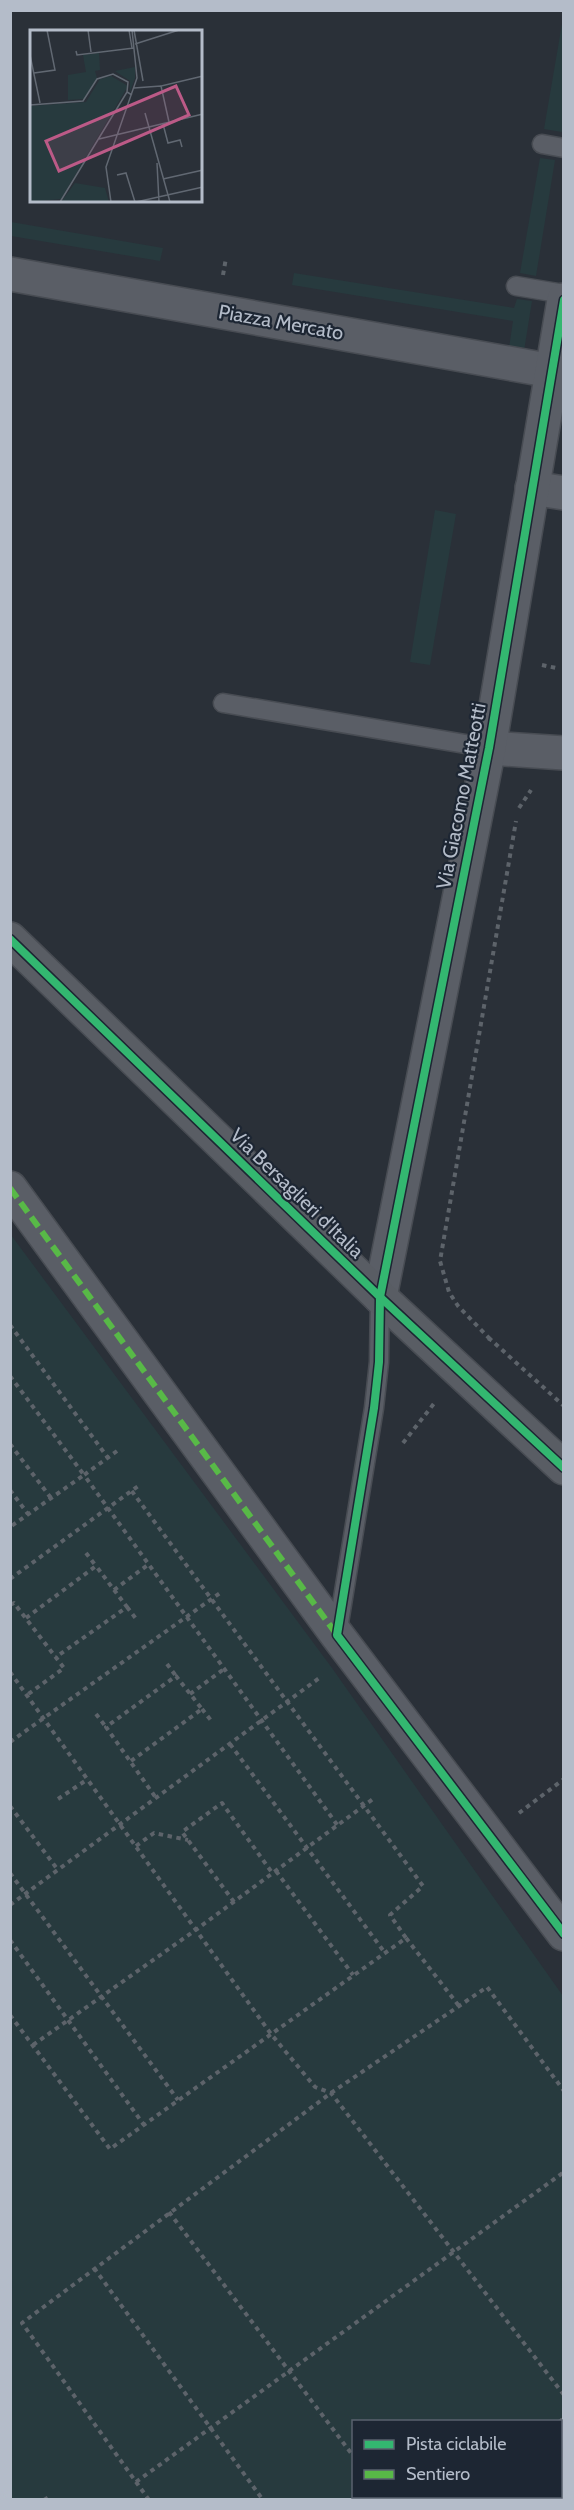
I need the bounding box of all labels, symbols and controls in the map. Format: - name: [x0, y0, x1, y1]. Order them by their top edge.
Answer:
- inset map: [30, 30, 202, 202]
- street label: Piazza Mercato: [217, 299, 345, 345]
- street label: Via Giacomo Matteotti: [431, 701, 491, 891]
- street label: Via Bersaglieri d'Italia: [225, 1123, 369, 1263]
- legend: [352, 2420, 562, 2498]
- text: Pista ciclabile: [406, 2433, 506, 2455]
- text: Sentiero: [406, 2463, 470, 2485]

